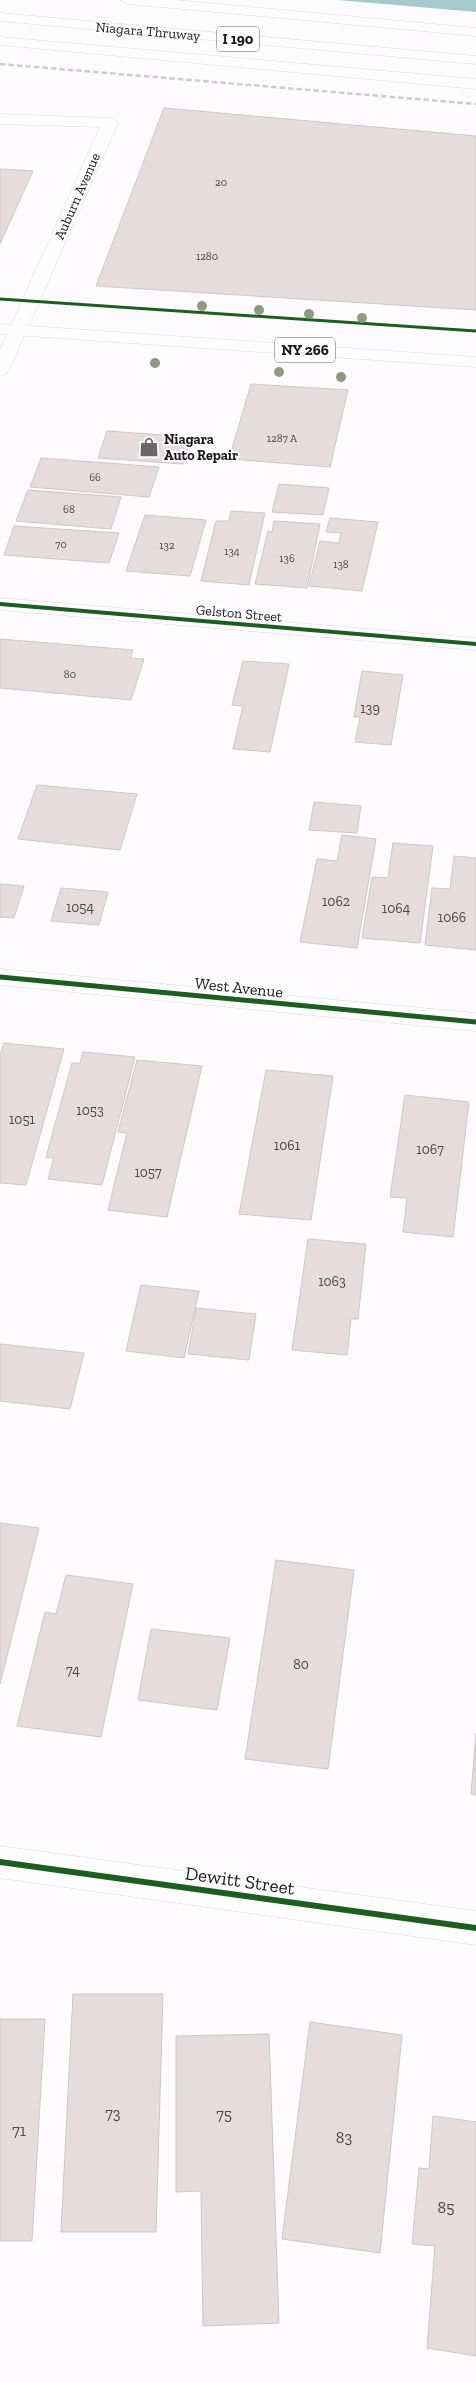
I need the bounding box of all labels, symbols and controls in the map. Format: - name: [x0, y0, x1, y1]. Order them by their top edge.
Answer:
- street label: Niagara Thruway: [95, 18, 202, 45]
- road number: I 190: [217, 26, 259, 52]
- street label: Auburn Avenue: [51, 150, 104, 242]
- house number: 20: [215, 176, 227, 189]
- house number: 1280: [196, 250, 218, 263]
- road number: NY 266: [275, 338, 335, 362]
- place label: Niagara Auto Repair: [164, 431, 238, 464]
- house number: 1287 A: [267, 432, 298, 445]
- shop icon: Niagara Auto Repair: [138, 436, 160, 458]
- house number: 66: [89, 471, 101, 484]
- house number: 68: [63, 503, 75, 516]
- house number: 70: [55, 538, 67, 551]
- house number: 132: [159, 539, 175, 552]
- house number: 134: [224, 545, 240, 558]
- house number: 136: [279, 552, 295, 565]
- house number: 138: [333, 558, 349, 571]
- street label: Gelston Street: [195, 601, 284, 626]
- house number: 80: [64, 668, 76, 681]
- house number: 139: [360, 700, 380, 717]
- house number: 1062: [322, 893, 350, 910]
- house number: 1054: [66, 899, 95, 916]
- house number: 1064: [382, 900, 411, 917]
- house number: 1066: [438, 909, 466, 926]
- street label: West Avenue: [194, 973, 284, 1002]
- house number: 1053: [76, 1102, 104, 1119]
- house number: 1051: [9, 1111, 36, 1128]
- house number: 1061: [274, 1137, 301, 1154]
- house number: 1067: [416, 1141, 444, 1158]
- house number: 1057: [134, 1164, 162, 1181]
- house number: 1063: [318, 1273, 346, 1290]
- house number: 80: [293, 1656, 309, 1673]
- house number: 74: [66, 1662, 80, 1679]
- street label: Dewitt Street: [184, 1861, 296, 1900]
- house number: 73: [105, 2104, 121, 2123]
- house number: 75: [216, 2105, 232, 2124]
- house number: 71: [12, 2121, 26, 2140]
- house number: 83: [336, 2128, 352, 2147]
- house number: 85: [438, 2198, 454, 2217]

